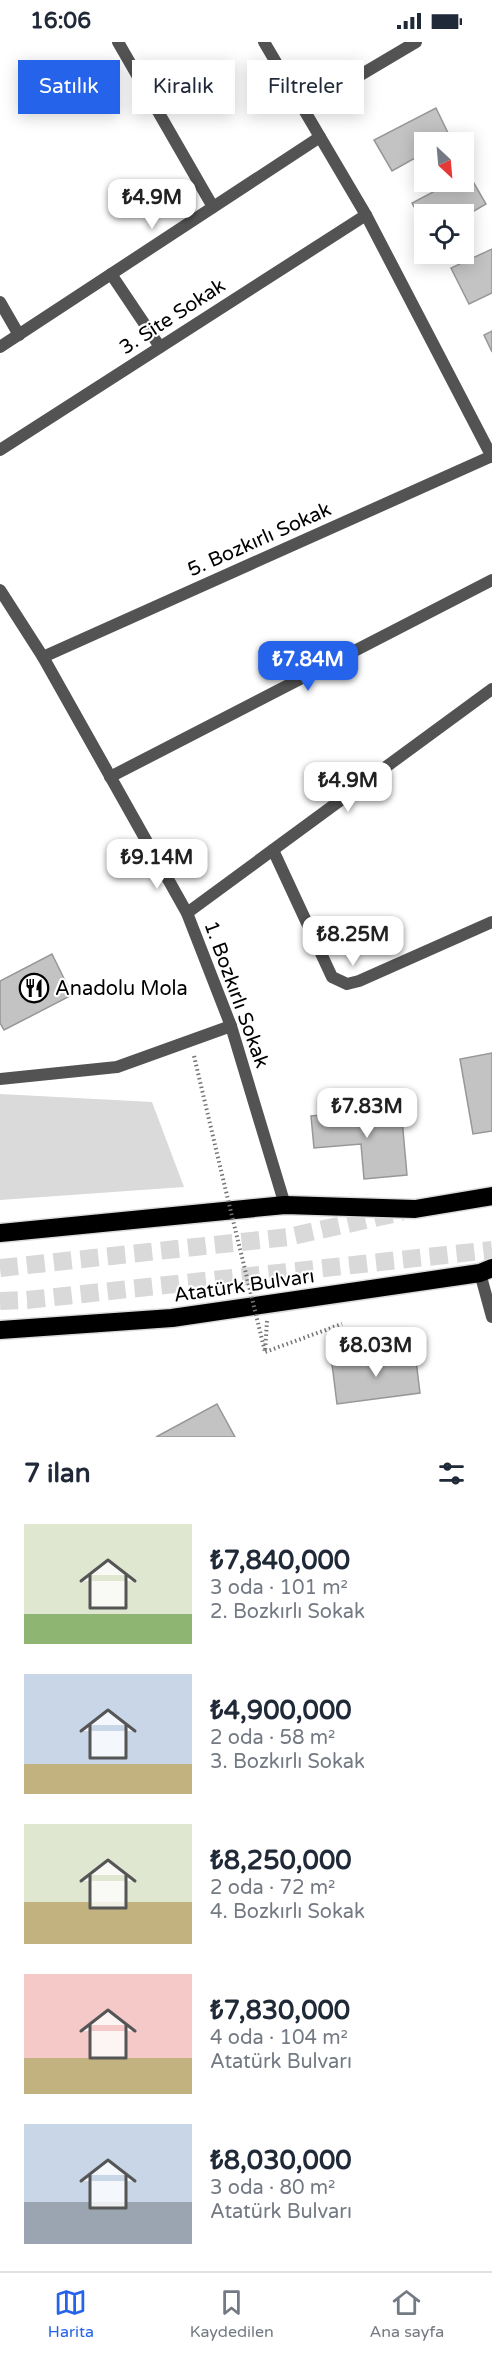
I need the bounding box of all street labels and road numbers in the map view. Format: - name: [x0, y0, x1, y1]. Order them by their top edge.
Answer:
- street label: 3. Site Sokak: [115, 274, 230, 360]
- street label: 5. Bozkırlı Sokak: [184, 497, 335, 582]
- street label: 1. Bozkırlı Sokak: [198, 917, 274, 1071]
- street label: Atatürk Bulvarı: [172, 1264, 316, 1308]

